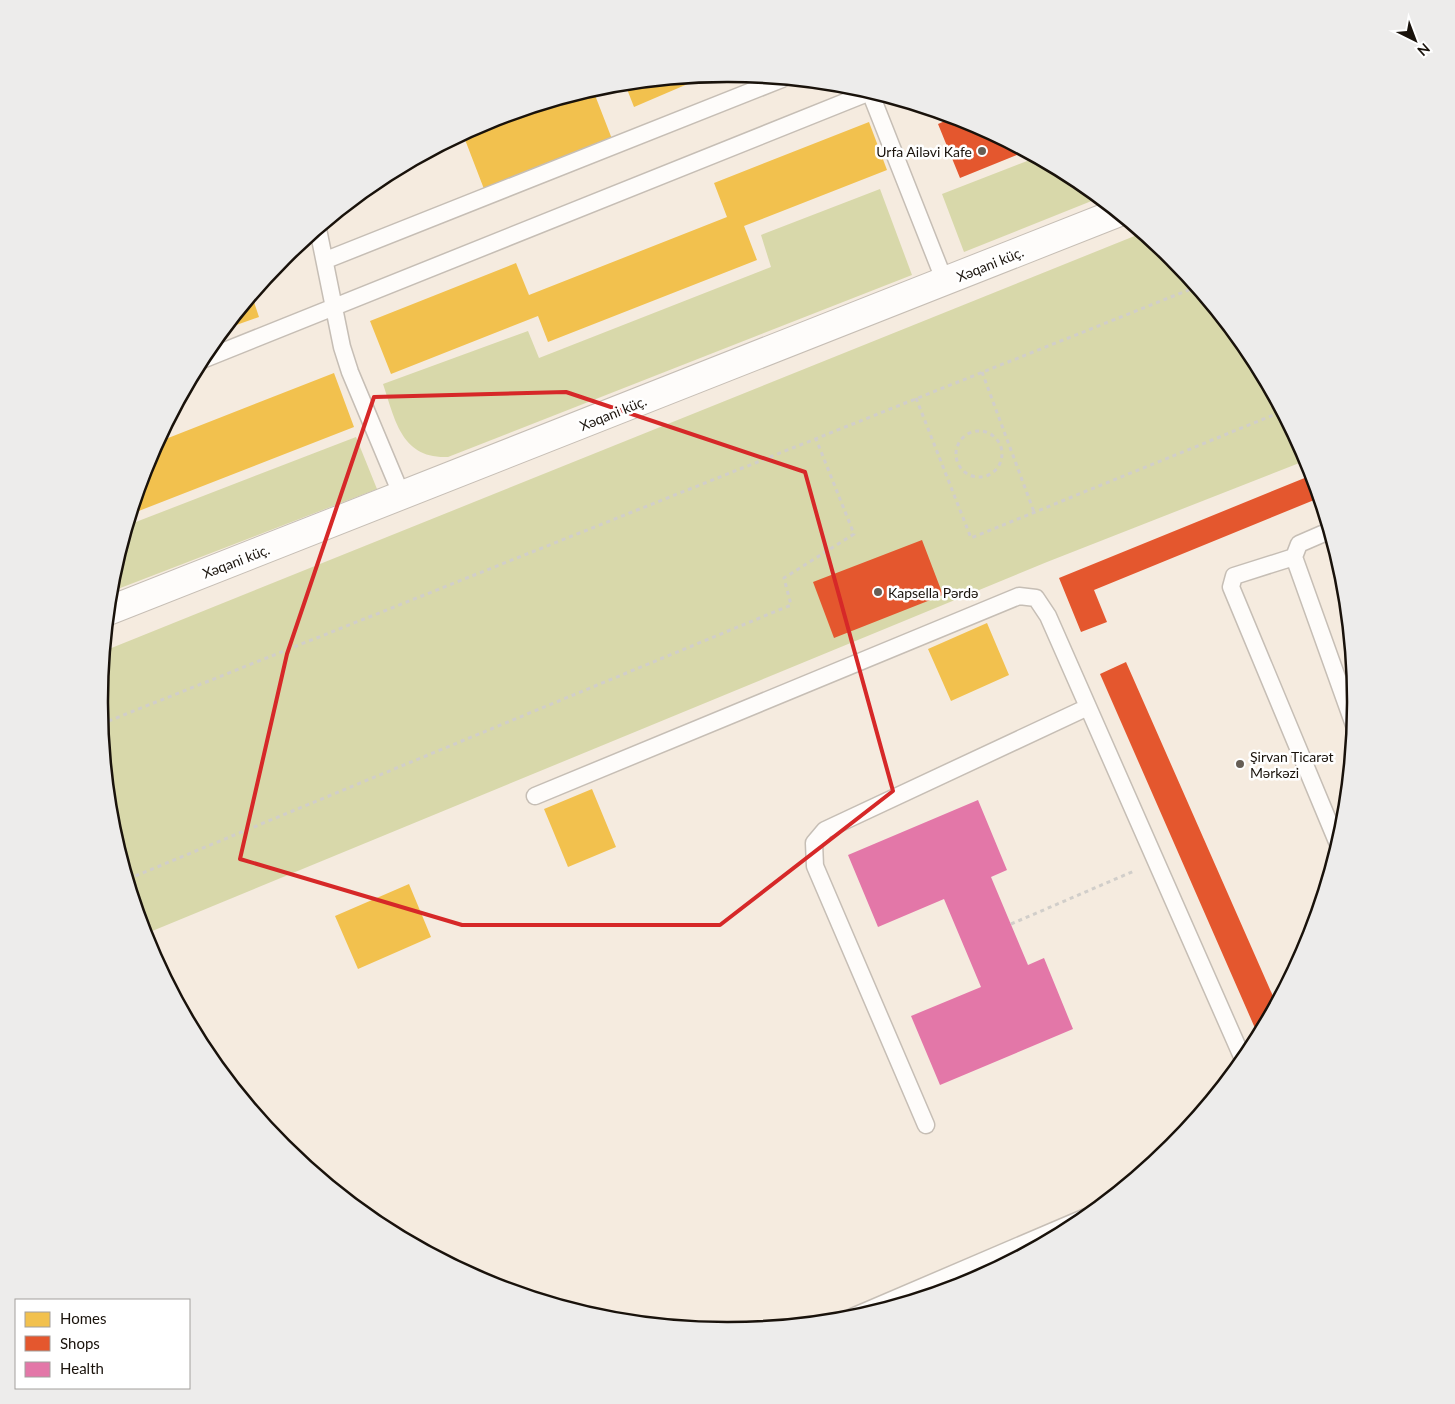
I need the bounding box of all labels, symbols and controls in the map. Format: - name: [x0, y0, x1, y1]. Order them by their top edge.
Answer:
- north arrow: [1390, 15, 1440, 65]
- text: N: [1414, 40, 1434, 60]
- place label: Urfa Ailəvi Kafe: [876, 143, 972, 160]
- marker: Urfa Ailəvi Kafe: [976, 145, 988, 157]
- street label: Xəqani küç.: [954, 243, 1026, 285]
- street label: Xəqani küç.: [577, 392, 649, 434]
- street label: Xəqani küç.: [200, 540, 272, 582]
- place label: Kapsella Pərdə: [888, 584, 978, 601]
- marker: Kapsella Pərdə: [872, 586, 884, 598]
- place label: Şirvan Ticarət Mərkəzi: [1250, 748, 1334, 781]
- marker: Şirvan Ticarət Mərkəzi: [1234, 758, 1246, 770]
- legend: [15, 1299, 190, 1389]
- text: Homes: [60, 1309, 106, 1327]
- text: Shops: [60, 1334, 100, 1352]
- text: Health: [60, 1359, 104, 1377]

